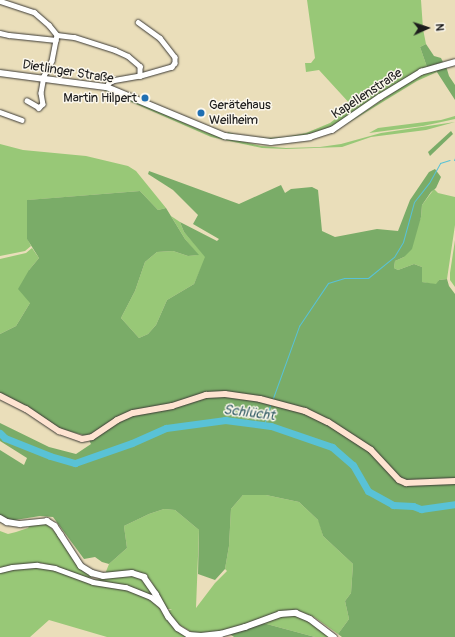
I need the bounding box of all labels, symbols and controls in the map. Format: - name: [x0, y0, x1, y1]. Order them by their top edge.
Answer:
- north arrow: [407, 8, 447, 48]
- text: N: [433, 23, 446, 31]
- street label: Dietlinger Straße: [21, 57, 115, 87]
- street label: Kapellenstraße: [329, 65, 405, 123]
- place label: Martin Hilpert: [63, 90, 137, 106]
- marker: Martin Hilpert: [140, 93, 150, 103]
- place label: Gerätehaus Weilheim: [209, 98, 271, 129]
- marker: Gerätehaus Weilheim: [196, 108, 206, 118]
- water label: Schlücht: [222, 402, 276, 424]

